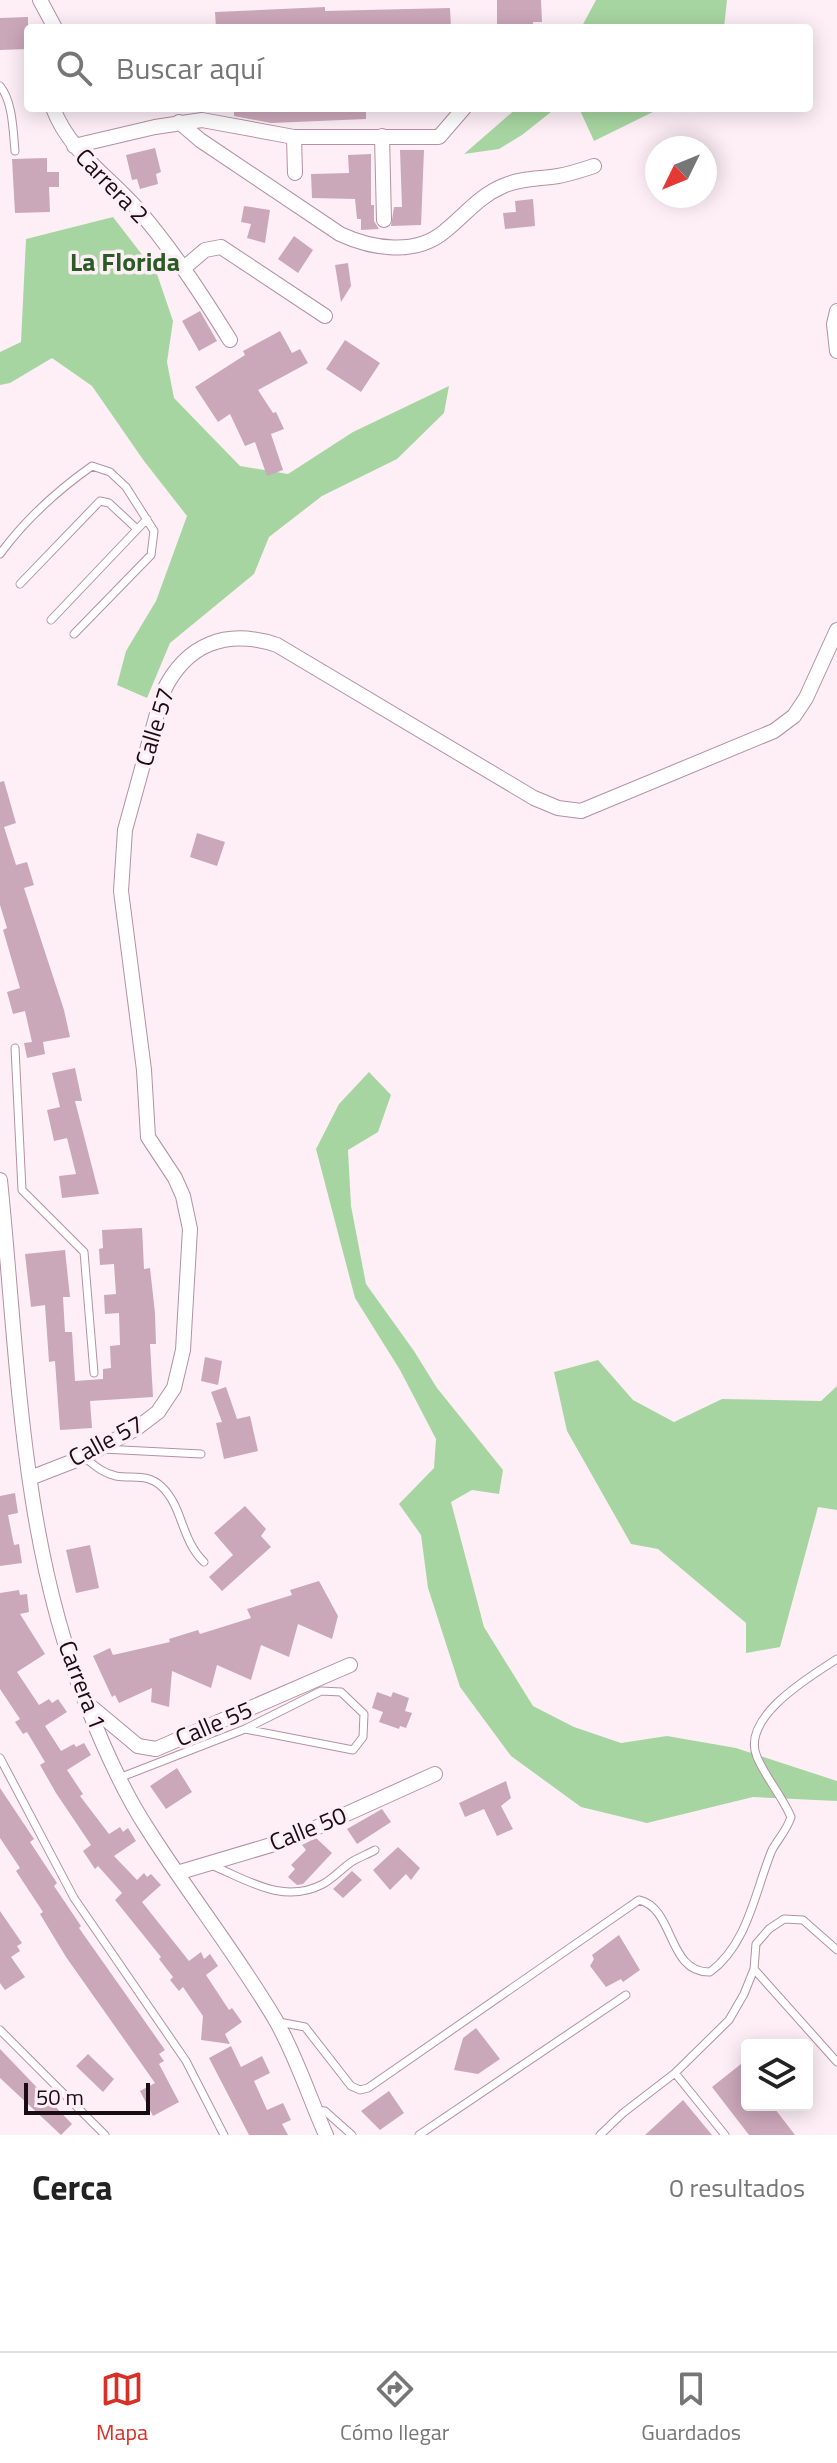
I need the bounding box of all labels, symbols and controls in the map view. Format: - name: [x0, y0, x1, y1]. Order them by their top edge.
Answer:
- search box: [24, 24, 813, 112]
- text: Buscar aquí: [116, 45, 263, 91]
- icon: search: [52, 46, 96, 90]
- north arrow: [645, 136, 717, 208]
- street label: Carrera 2: [68, 139, 158, 231]
- district label: La Florida: [70, 242, 180, 281]
- street label: Calle 57: [125, 683, 183, 770]
- street label: Calle 57: [62, 1405, 149, 1475]
- street label: Carrera 1: [50, 1635, 116, 1734]
- street label: Calle 55: [170, 1691, 258, 1755]
- street label: Calle 50: [264, 1796, 352, 1860]
- map controls: [741, 2039, 813, 2111]
- button: layers: [741, 2039, 813, 2111]
- scale bar: [24, 2079, 150, 2115]
- text: 50 m: [36, 2080, 84, 2114]
- text: Cerca: [32, 2161, 113, 2213]
- text: 0 resultados: [669, 2168, 805, 2207]
- tab: Mapa: [96, 2367, 148, 2449]
- tab: Cómo llegar: [340, 2367, 449, 2449]
- tab: Guardados: [641, 2367, 741, 2449]

